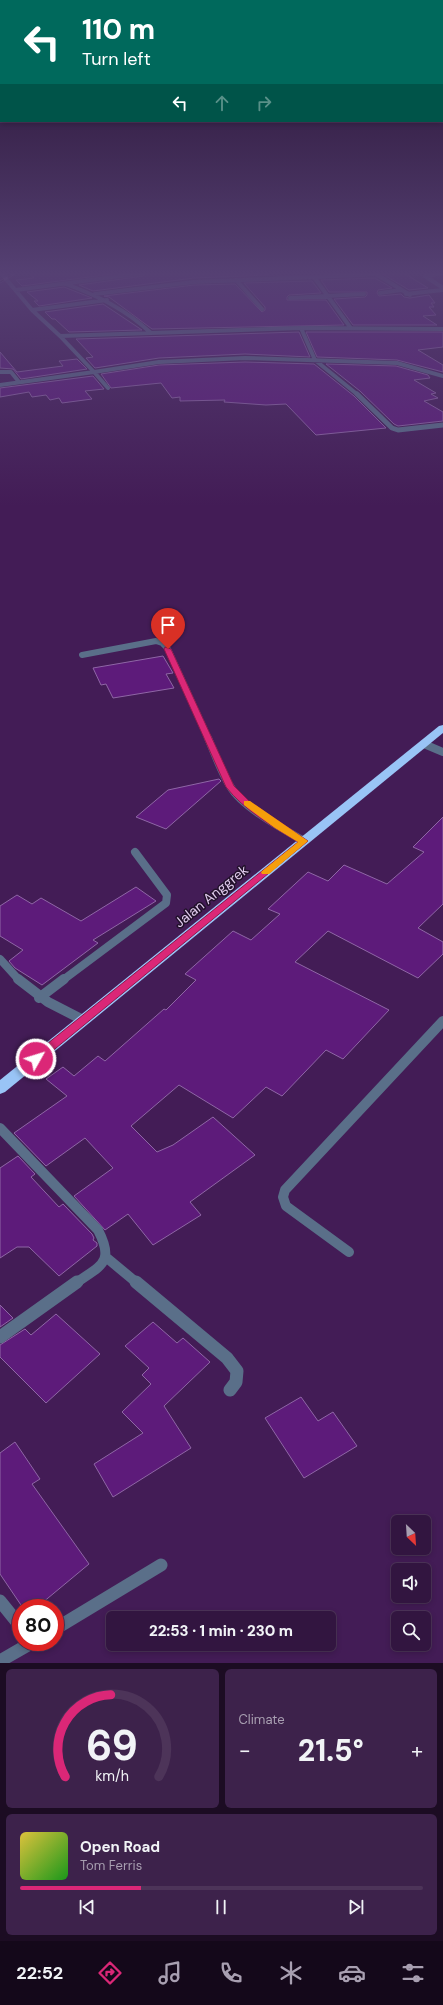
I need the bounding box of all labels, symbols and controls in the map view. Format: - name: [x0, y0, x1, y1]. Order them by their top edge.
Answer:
- text: 110 m: [82, 11, 155, 48]
- icon: left: [16, 16, 68, 68]
- text: Turn left: [82, 47, 151, 71]
- icon: left: [169, 92, 191, 114]
- icon: ahead: [211, 92, 233, 114]
- icon: right: [253, 92, 275, 114]
- pin: [151, 608, 185, 649]
- icon: arrive: [157, 614, 179, 636]
- street label: Jalan Anggrek: [170, 861, 252, 931]
- position arrow: [15, 1038, 57, 1080]
- north arrow: [391, 1515, 431, 1555]
- map controls: [391, 1515, 431, 1651]
- button: sound: [391, 1563, 431, 1603]
- speed limit sign: 80: [12, 1599, 64, 1651]
- button: search: [391, 1611, 431, 1651]
- text: 22:53 · 1 min · 230 m: [149, 1621, 293, 1641]
- text: Climate: [239, 1711, 285, 1728]
- text: 69: [86, 1718, 138, 1772]
- text: 21.5°: [298, 1731, 364, 1770]
- text: −: [239, 1736, 251, 1765]
- text: +: [411, 1736, 423, 1765]
- text: km/h: [95, 1766, 129, 1784]
- text: Open Road: [80, 1837, 160, 1857]
- text: Tom Ferris: [80, 1857, 142, 1874]
- icon: previous: [76, 1896, 98, 1918]
- icon: pause: [210, 1896, 232, 1918]
- icon: next: [345, 1896, 367, 1918]
- icon: directions: [96, 1959, 124, 1987]
- icon: music: [156, 1959, 184, 1987]
- icon: phone: [217, 1959, 245, 1987]
- icon: climate: [277, 1959, 305, 1987]
- icon: car: [338, 1959, 366, 1987]
- icon: filters: [399, 1959, 427, 1987]
- text: 22:52: [16, 1961, 63, 1985]

